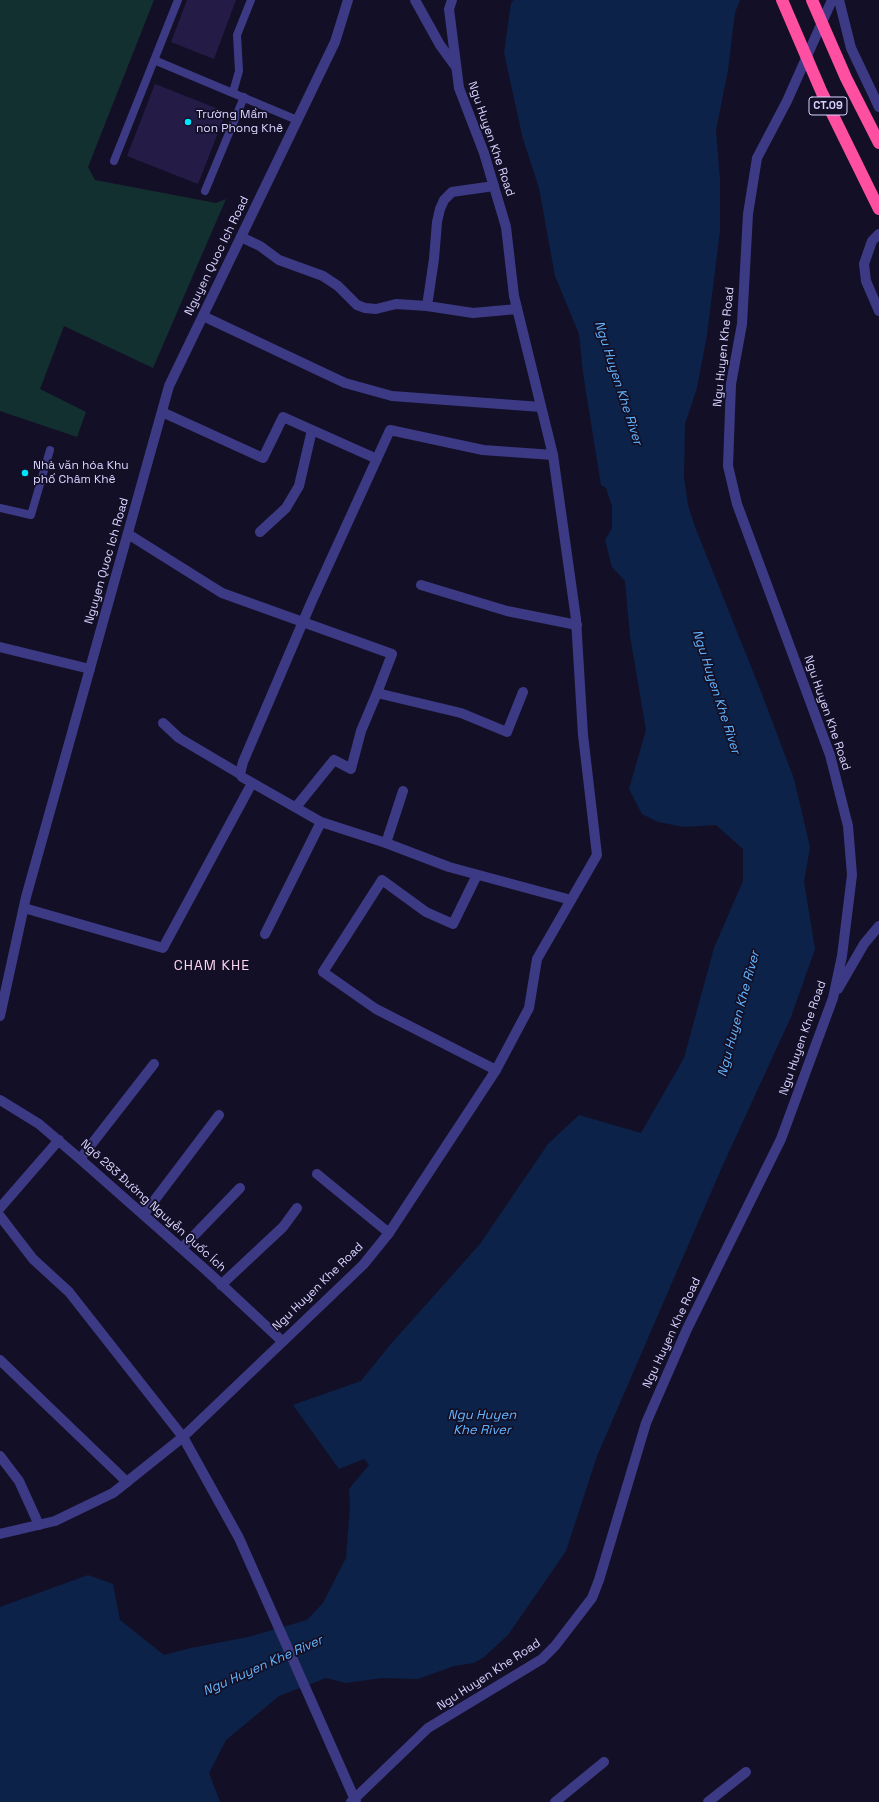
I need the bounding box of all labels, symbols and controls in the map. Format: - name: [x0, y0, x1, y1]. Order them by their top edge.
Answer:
- street label: Ngu Huyen Khe Road: [465, 80, 517, 198]
- road number: CT.09: [809, 97, 847, 115]
- place label: Trường Mầm non Phong Khê: [196, 108, 283, 136]
- marker: Trường Mầm non Phong Khê: [183, 117, 193, 127]
- street label: Nguyen Quoc Ich Road: [182, 194, 252, 318]
- street label: Ngu Huyen Khe Road: [711, 286, 737, 408]
- water label: Ngu Huyen Khe River: [591, 319, 645, 447]
- place label: Nhà văn hóa Khu phố Châm Khê: [33, 459, 129, 487]
- marker: Nhà văn hóa Khu phố Châm Khê: [20, 468, 30, 478]
- street label: Nguyen Quoc Ich Road: [82, 496, 132, 626]
- water label: Ngu Huyen Khe River: [689, 628, 743, 756]
- street label: Ngu Huyen Khe Road: [801, 654, 853, 772]
- water label: Ngu Huyen Khe River: [715, 949, 763, 1079]
- district label: CHAM KHE: [174, 958, 250, 974]
- street label: Ngu Huyen Khe Road: [777, 979, 829, 1097]
- street label: Ngõ 283 Đường Nguyễn Quốc Ích: [77, 1137, 229, 1275]
- street label: Ngu Huyen Khe Road: [270, 1240, 366, 1334]
- street label: Ngu Huyen Khe Road: [640, 1275, 704, 1391]
- water label: Ngu Huyen Khe River: [448, 1407, 516, 1438]
- water label: Ngu Huyen Khe River: [201, 1633, 325, 1699]
- street label: Ngu Huyen Khe Road: [435, 1636, 543, 1714]

